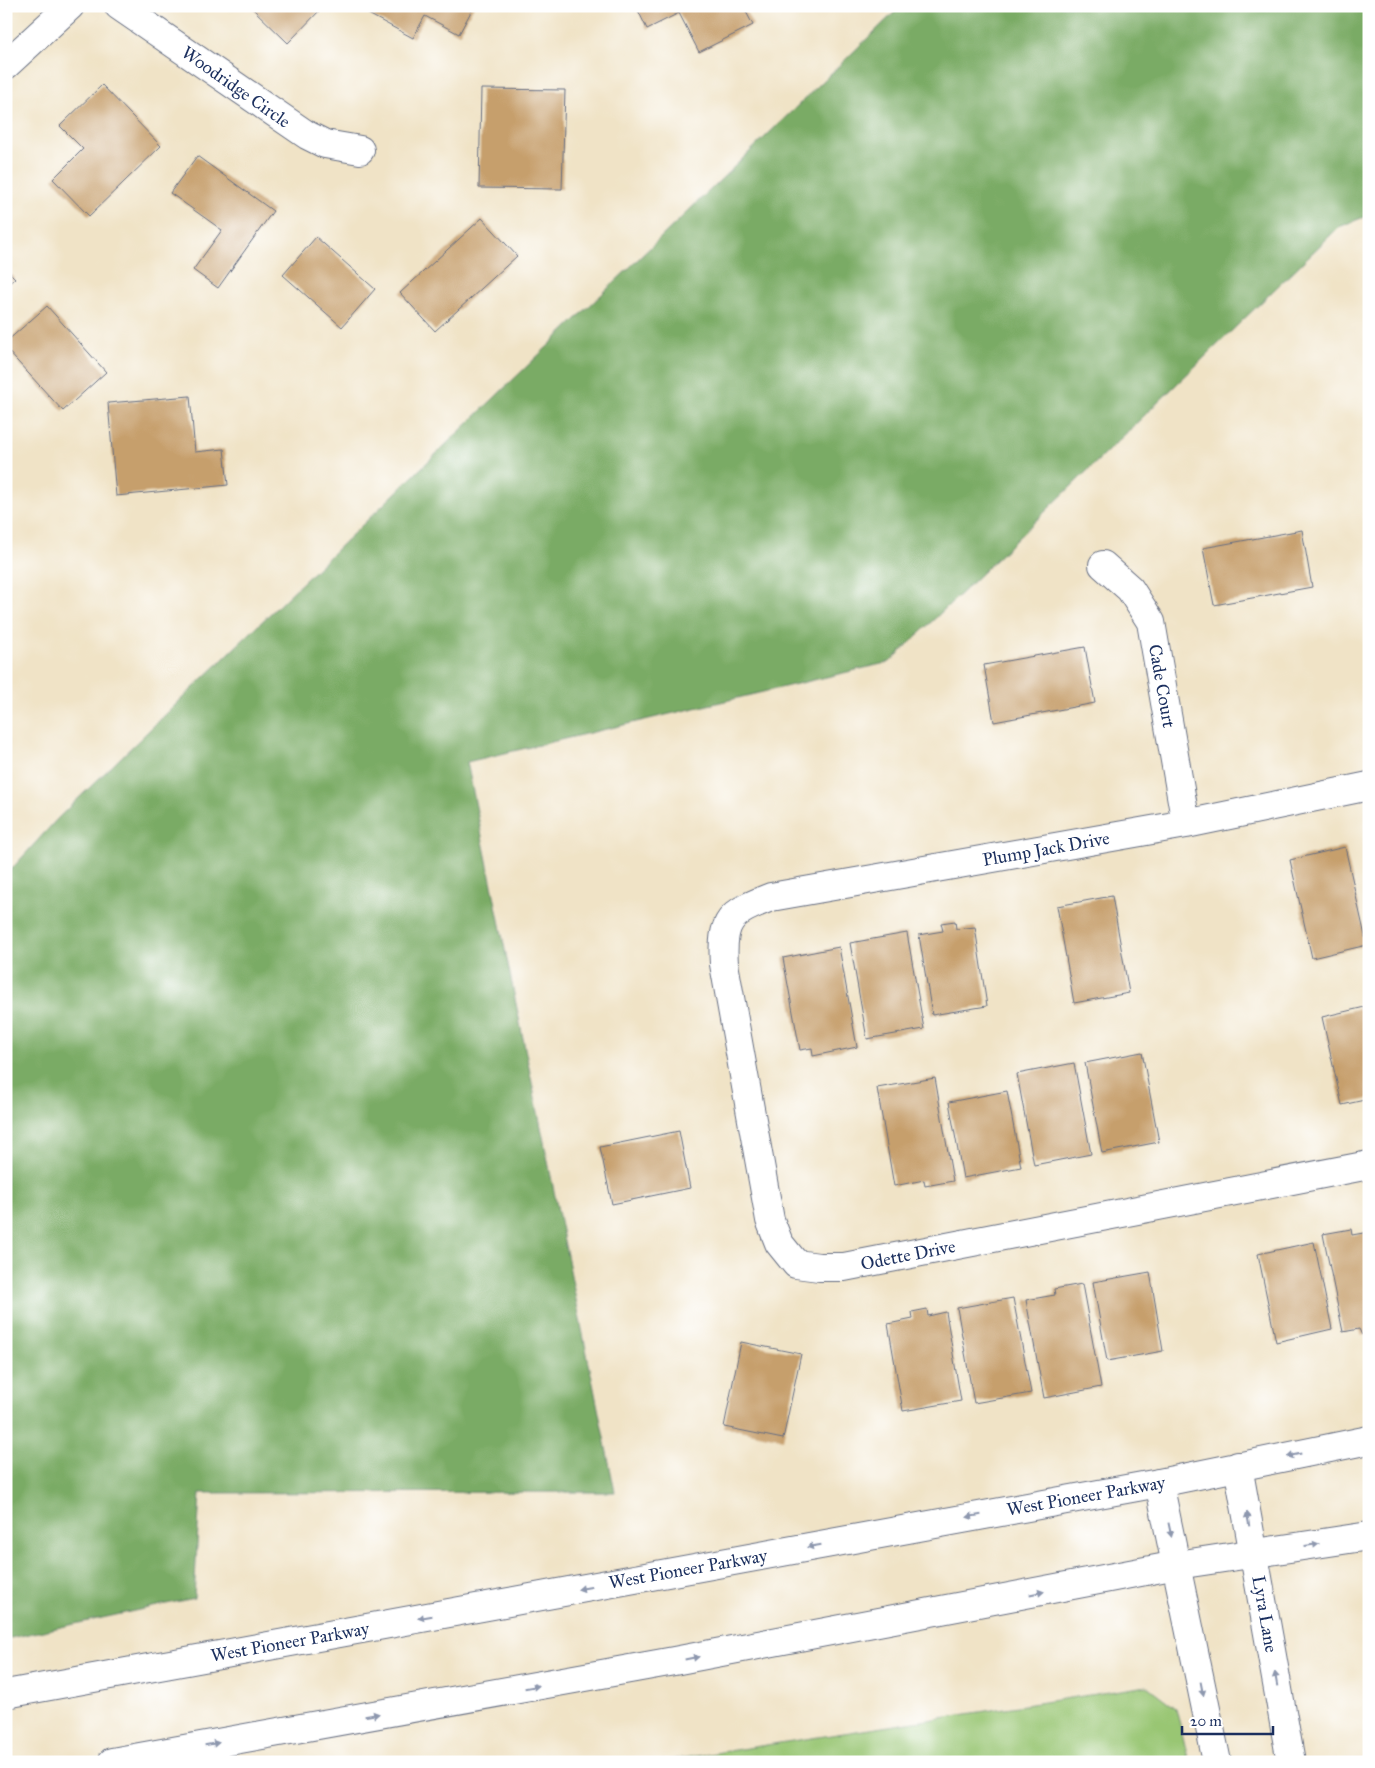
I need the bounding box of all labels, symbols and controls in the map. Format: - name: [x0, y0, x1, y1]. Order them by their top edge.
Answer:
- street label: Woodridge Circle: [177, 41, 295, 134]
- street label: Cade Court: [1144, 642, 1180, 730]
- street label: Plump Jack Drive: [981, 827, 1111, 872]
- street label: Odette Drive: [859, 1235, 957, 1275]
- one-way arrow: [1286, 1451, 1301, 1459]
- street label: West Pioneer Parkway: [1005, 1471, 1167, 1521]
- one-way arrow: [1244, 1512, 1252, 1527]
- one-way arrow: [965, 1513, 981, 1521]
- one-way arrow: [1166, 1523, 1174, 1538]
- one-way arrow: [1304, 1540, 1320, 1548]
- one-way arrow: [805, 1542, 821, 1550]
- street label: West Pioneer Parkway: [607, 1544, 769, 1594]
- street label: Lyra Lane: [1247, 1574, 1283, 1654]
- one-way arrow: [577, 1584, 593, 1592]
- one-way arrow: [1029, 1589, 1045, 1597]
- one-way arrow: [417, 1614, 433, 1622]
- street label: West Pioneer Parkway: [209, 1617, 371, 1667]
- one-way arrow: [684, 1653, 700, 1661]
- one-way arrow: [1271, 1671, 1279, 1687]
- one-way arrow: [524, 1682, 540, 1690]
- one-way arrow: [1198, 1682, 1206, 1697]
- scale bar: [1182, 1703, 1274, 1735]
- one-way arrow: [364, 1711, 380, 1719]
- text: 20 m: [1190, 1712, 1222, 1730]
- one-way arrow: [204, 1739, 220, 1747]

